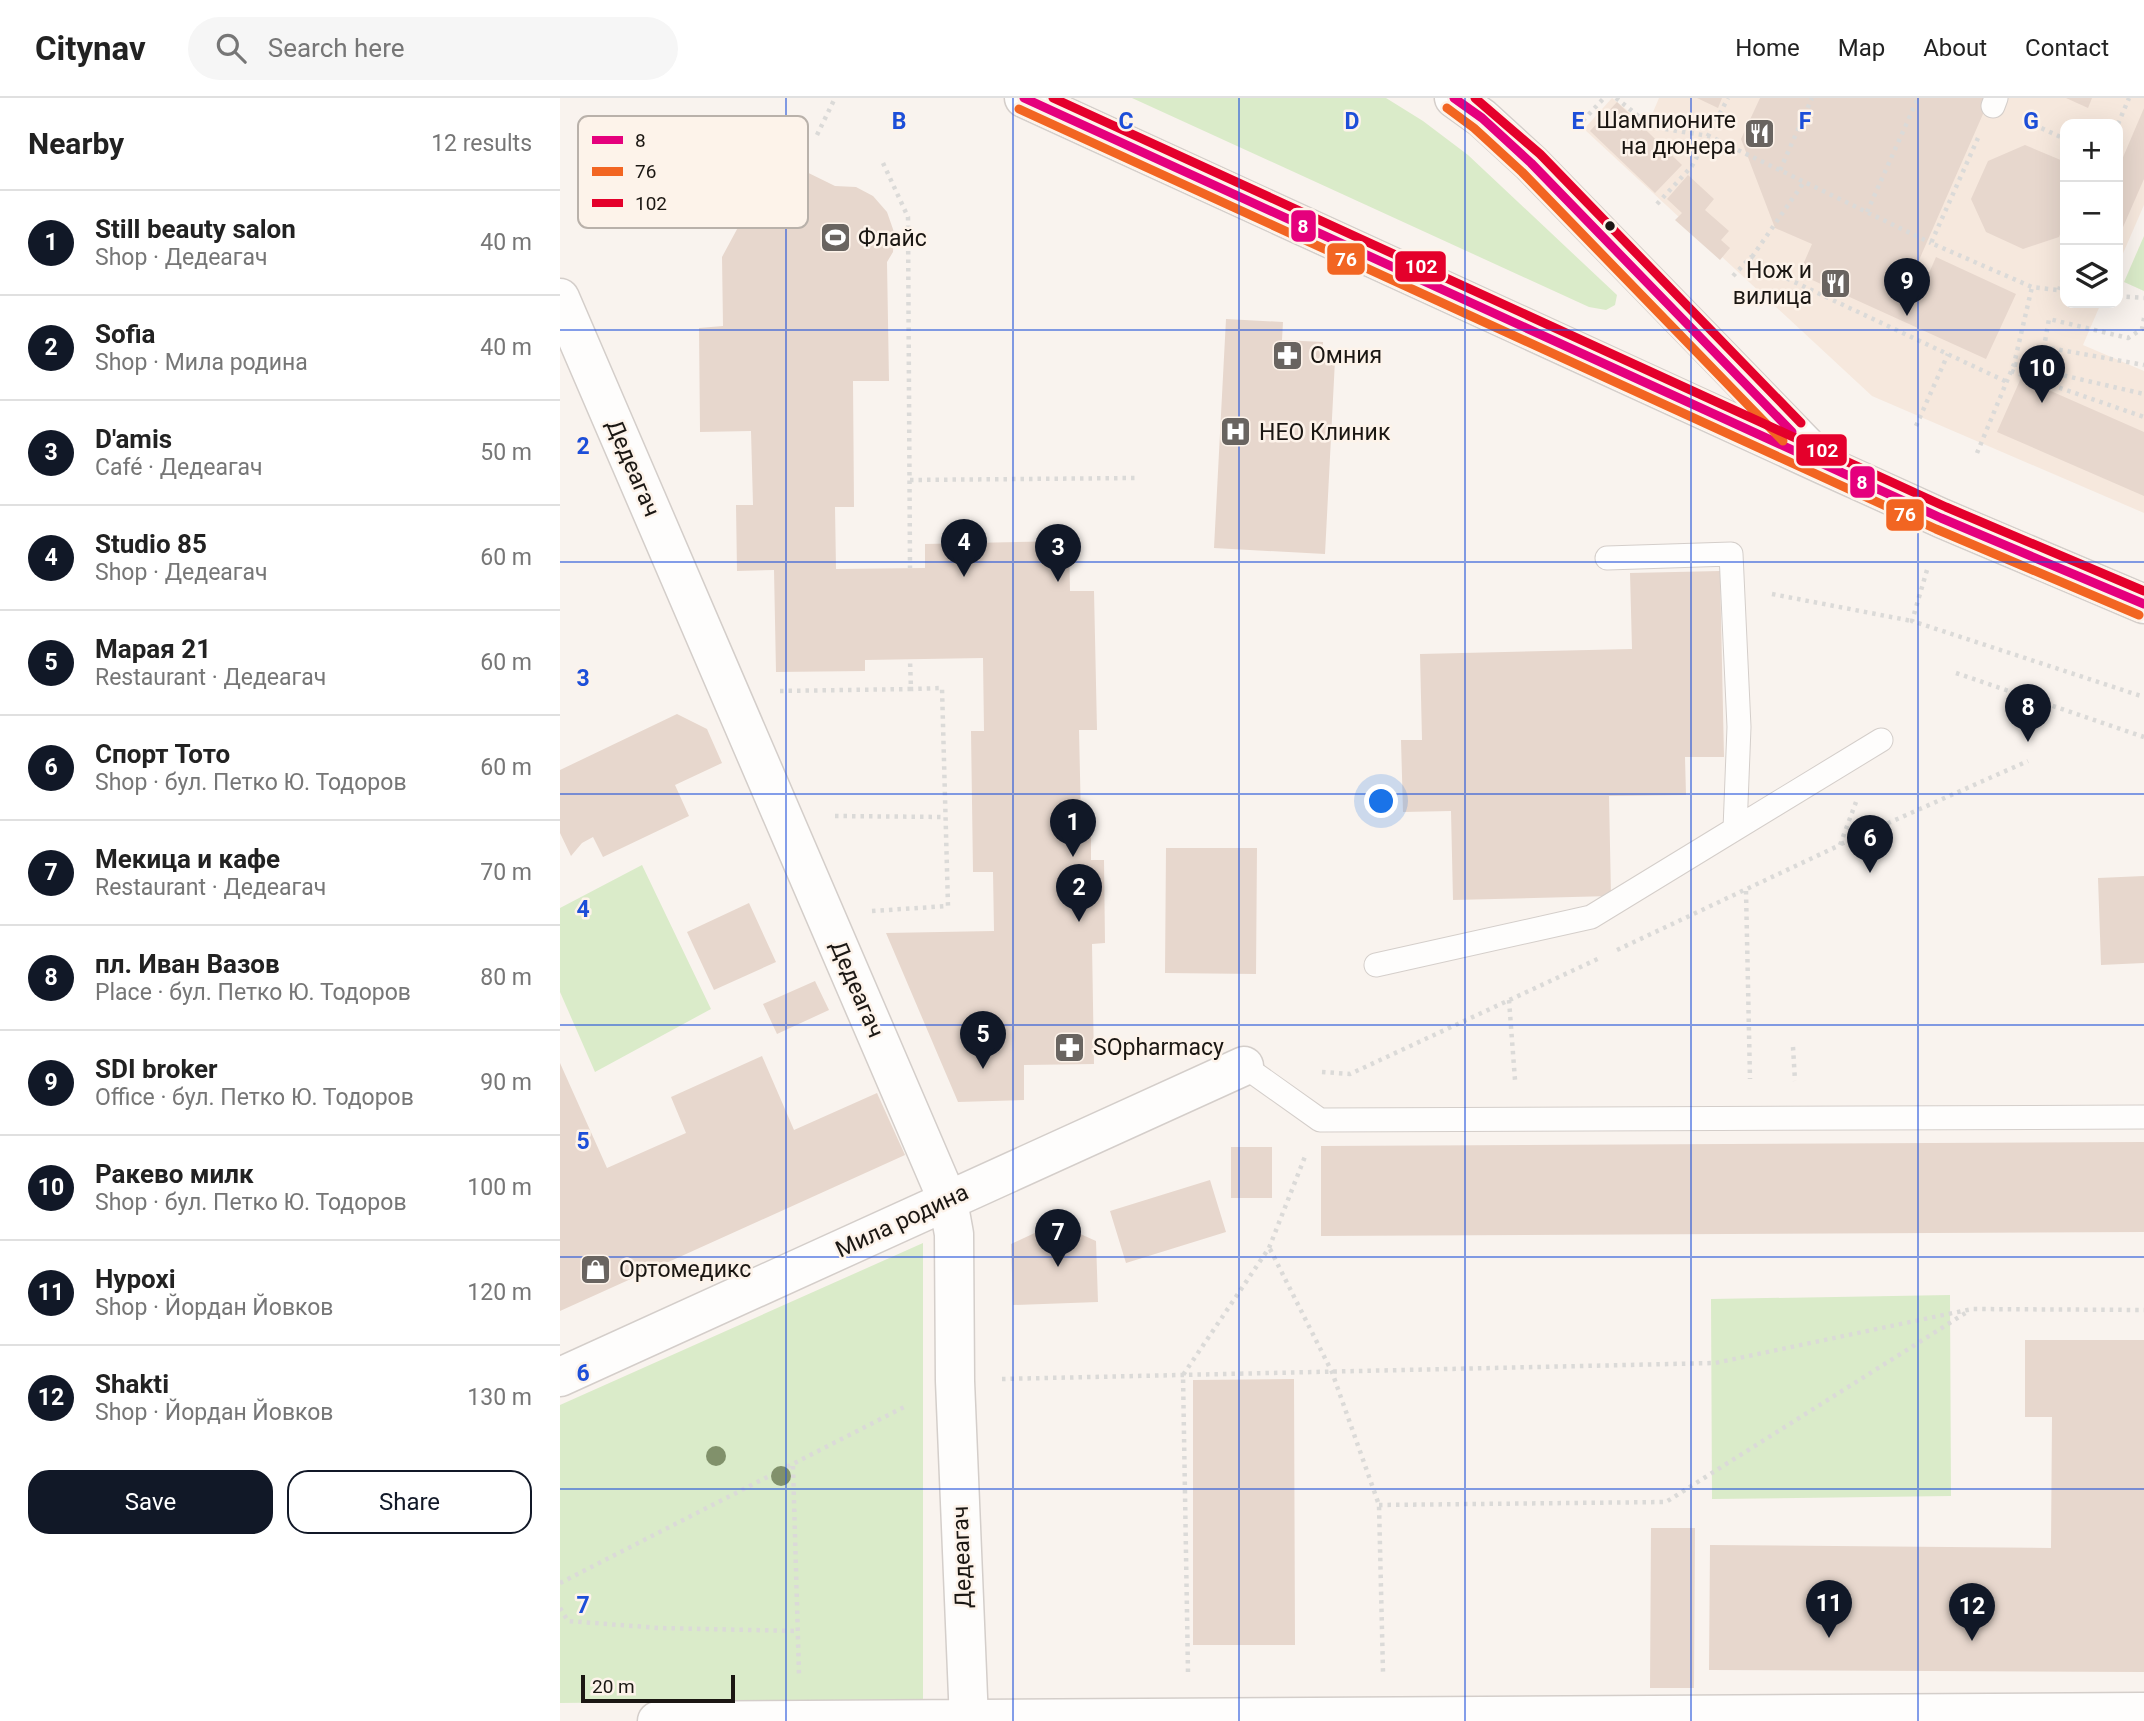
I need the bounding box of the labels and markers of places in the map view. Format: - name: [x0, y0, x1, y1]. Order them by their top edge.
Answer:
- place label: Шампионите на дюнера: [1596, 107, 1736, 160]
- restaurant icon: Шампионите на дюнера: [1742, 116, 1776, 150]
- unlabelled marker: [1603, 219, 1617, 233]
- sports icon: Флайс: [818, 221, 852, 255]
- place label: Флайс: [858, 225, 927, 252]
- place label: Нож и вилица: [1733, 257, 1812, 310]
- pin: 9: [1884, 258, 1930, 316]
- restaurant icon: Нож и вилица: [1818, 266, 1852, 300]
- pharmacy icon: Омния: [1270, 338, 1304, 372]
- place label: Омния: [1310, 342, 1382, 369]
- pin: 10: [2019, 345, 2065, 403]
- hospital icon: НЕО Клиник: [1219, 415, 1253, 449]
- place label: НЕО Клиник: [1259, 419, 1391, 446]
- pin: 4: [941, 519, 987, 577]
- pin: 3: [1035, 524, 1081, 582]
- pin: 8: [2005, 684, 2051, 742]
- pin: 1: [1050, 799, 1096, 857]
- pin: 6: [1847, 815, 1893, 873]
- pin: 2: [1056, 864, 1102, 922]
- pin: 5: [960, 1011, 1006, 1069]
- pharmacy icon: SOpharmacy: [1053, 1030, 1087, 1064]
- place label: SOpharmacy: [1093, 1034, 1224, 1061]
- pin: 7: [1035, 1209, 1081, 1267]
- shop icon: Ортомедикс: [579, 1252, 613, 1286]
- place label: Ортомедикс: [619, 1256, 751, 1283]
- pin: 11: [1806, 1580, 1852, 1638]
- pin: 12: [1949, 1583, 1995, 1641]

